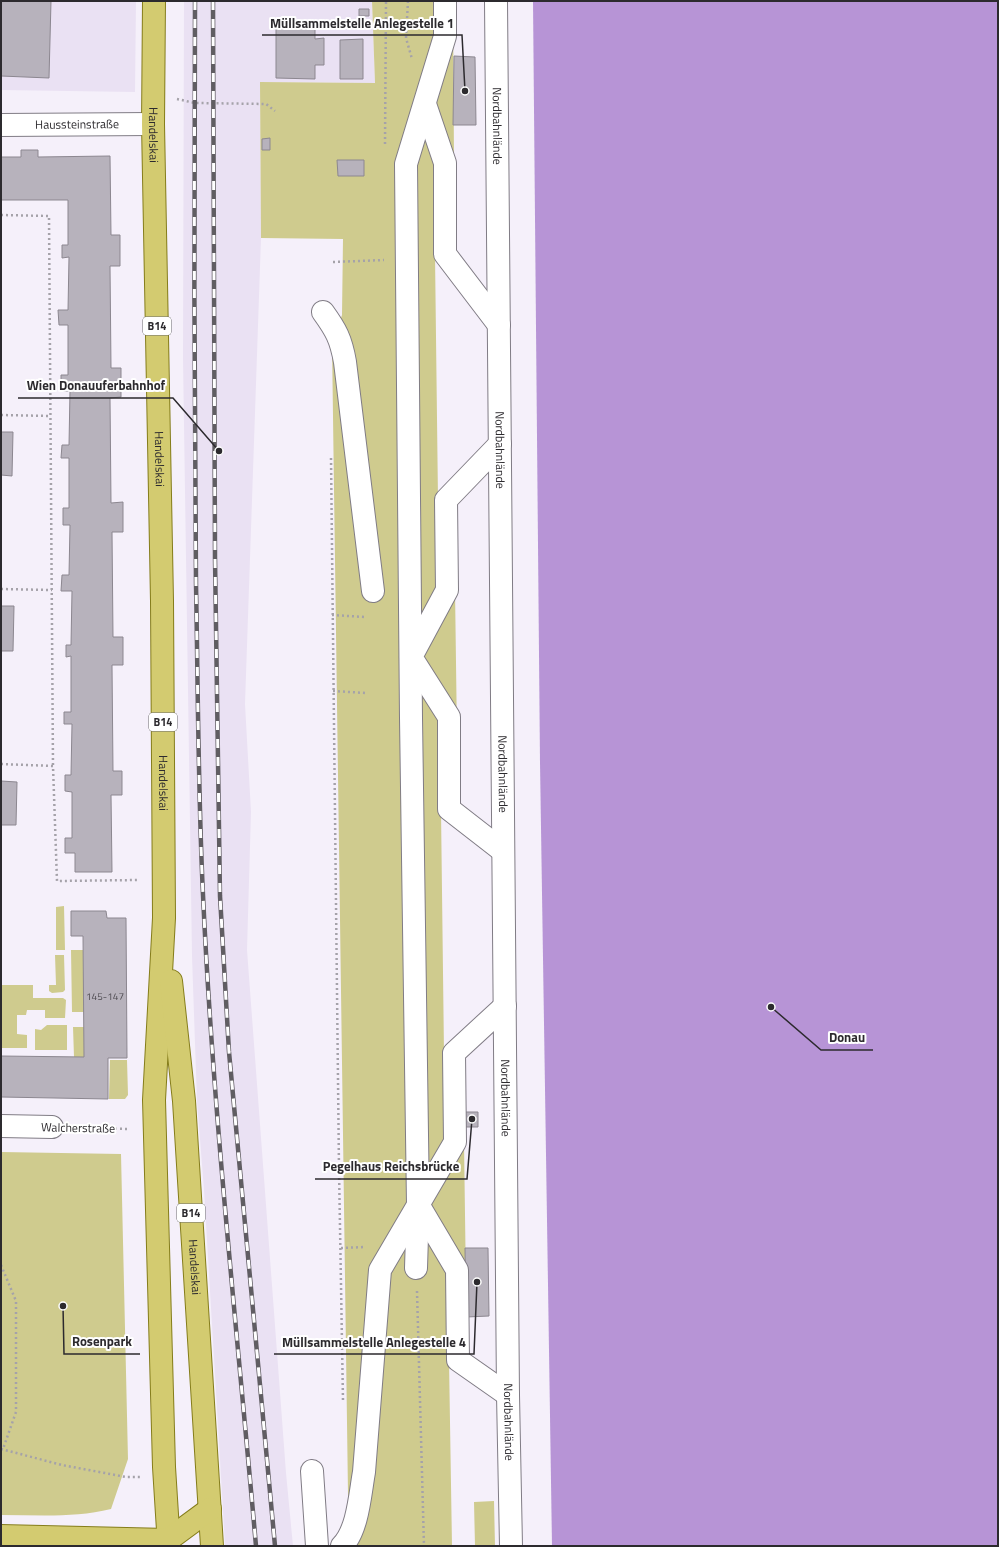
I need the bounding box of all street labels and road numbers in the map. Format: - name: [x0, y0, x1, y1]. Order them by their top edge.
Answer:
- street label: Nordbahnlände: [488, 87, 507, 165]
- street label: Handelskai: [144, 107, 164, 163]
- street label: Haussteinstraße: [35, 114, 119, 134]
- road number: B14: [143, 317, 171, 335]
- street label: Nordbahnlände: [491, 411, 510, 489]
- street label: Handelskai: [150, 431, 170, 487]
- road number: B14: [149, 713, 177, 731]
- street label: Nordbahnlände: [493, 735, 513, 813]
- street label: Handelskai: [154, 755, 173, 811]
- street label: Nordbahnlände: [496, 1059, 516, 1137]
- street label: Walcherstraße: [41, 1117, 115, 1138]
- road number: B14: [177, 1204, 205, 1222]
- street label: Handelskai: [184, 1239, 206, 1295]
- street label: Nordbahnlände: [499, 1383, 519, 1461]

